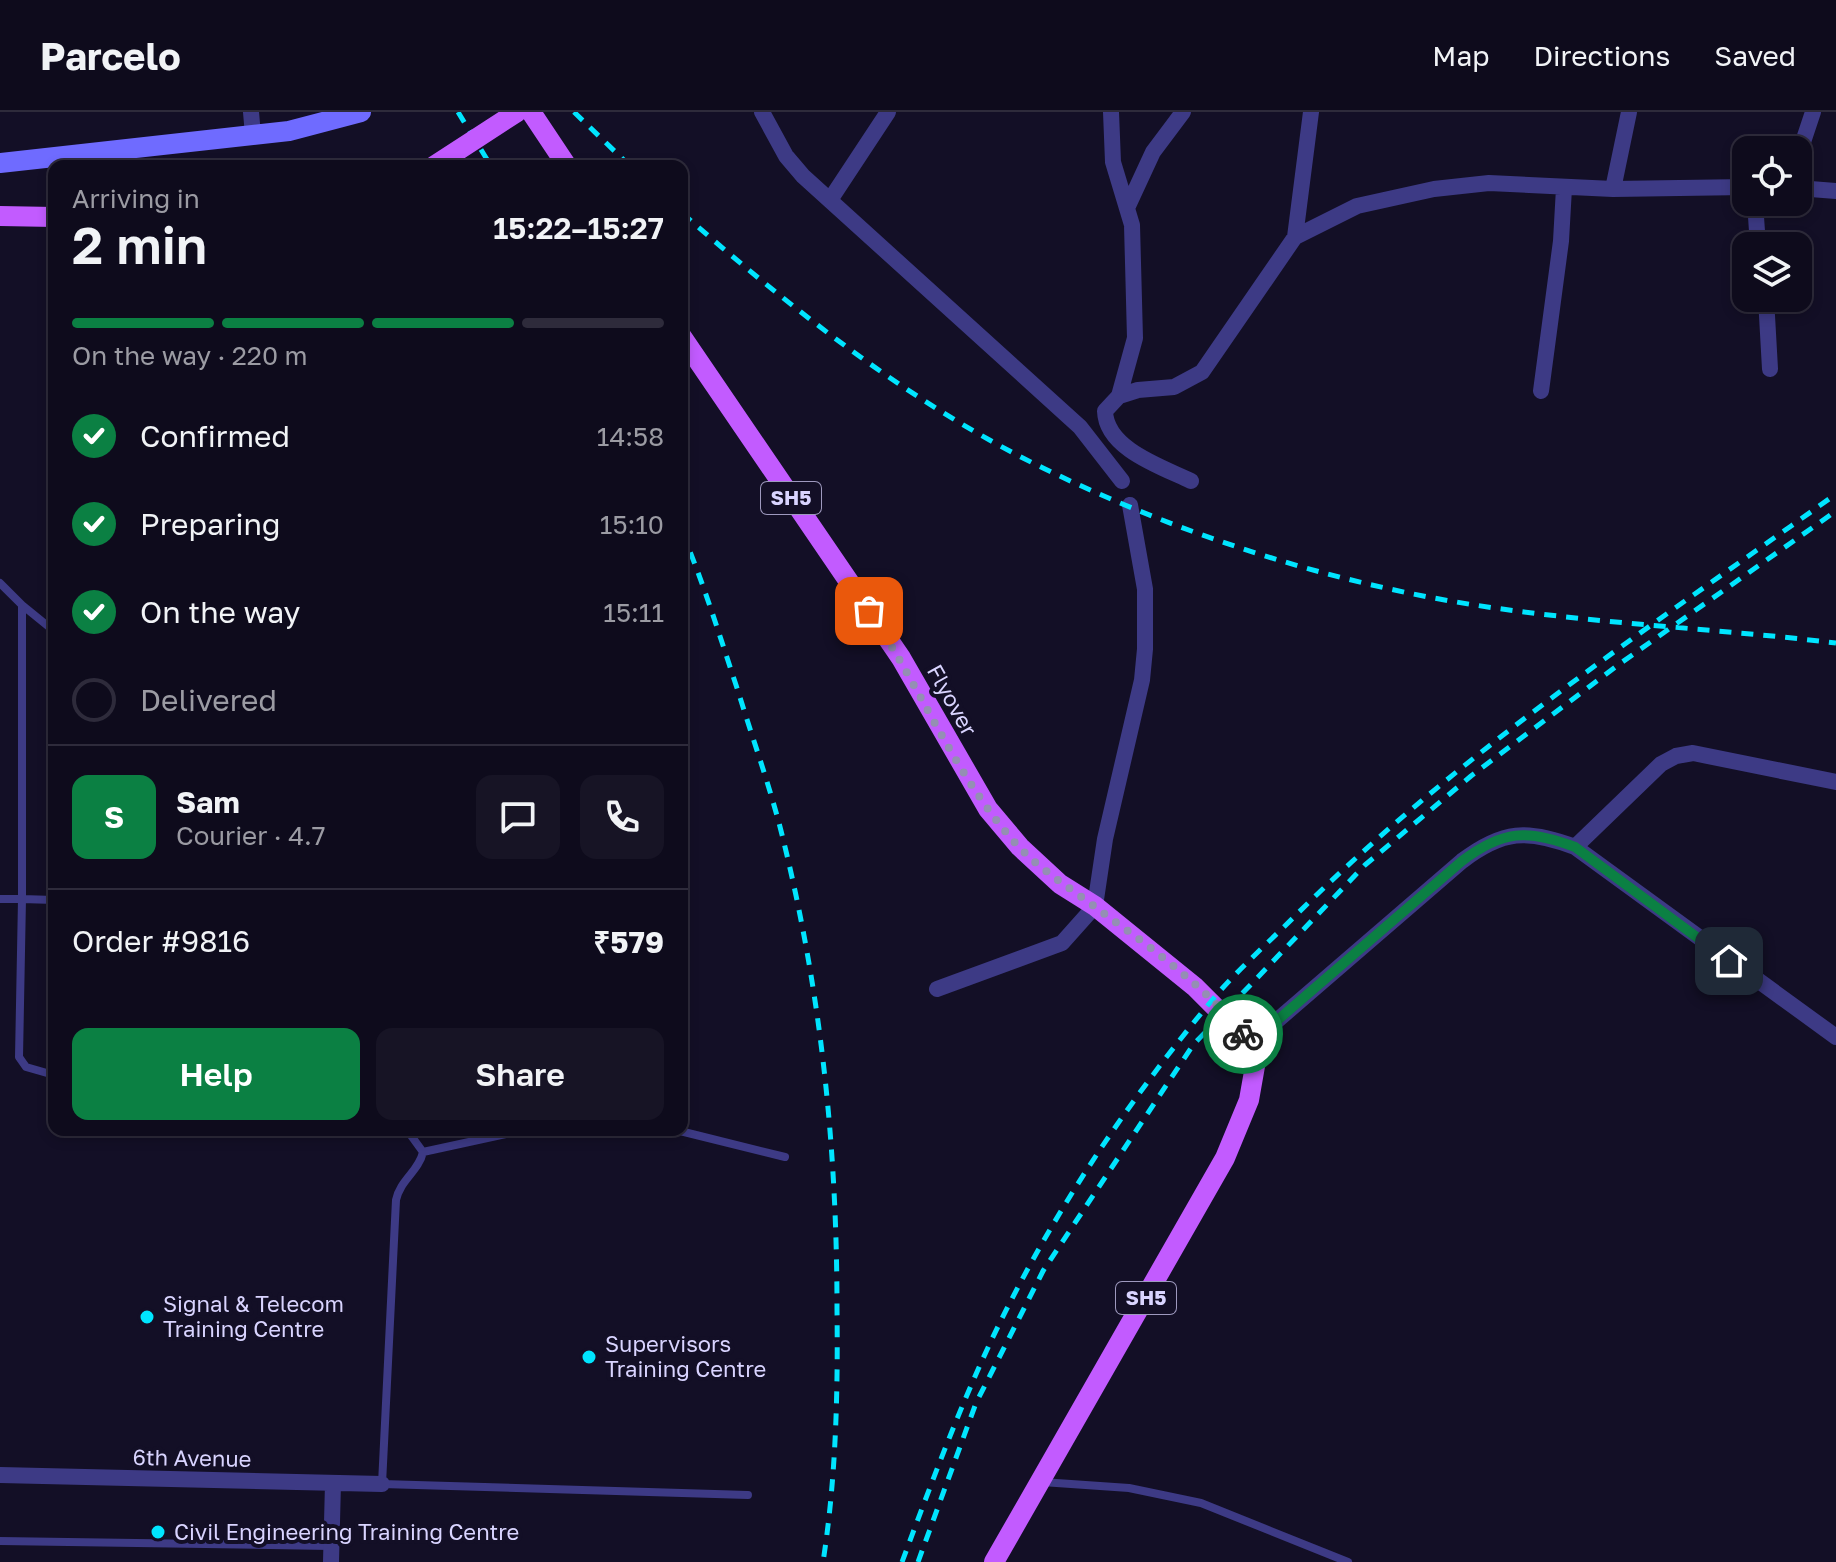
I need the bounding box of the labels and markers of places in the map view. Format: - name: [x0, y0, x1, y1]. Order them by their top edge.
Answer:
- pin: [835, 577, 903, 645]
- pin: [1695, 927, 1763, 995]
- place label: Signal & Telecom Training Centre: [163, 1290, 344, 1342]
- marker: Signal & Telecom Training Centre: [138, 1308, 156, 1326]
- place label: Supervisors Training Centre: [605, 1330, 766, 1382]
- marker: Supervisors Training Centre: [580, 1348, 598, 1366]
- place label: Civil Engineering Training Centre: [174, 1518, 519, 1545]
- marker: Civil Engineering Training Centre: [149, 1523, 167, 1541]

